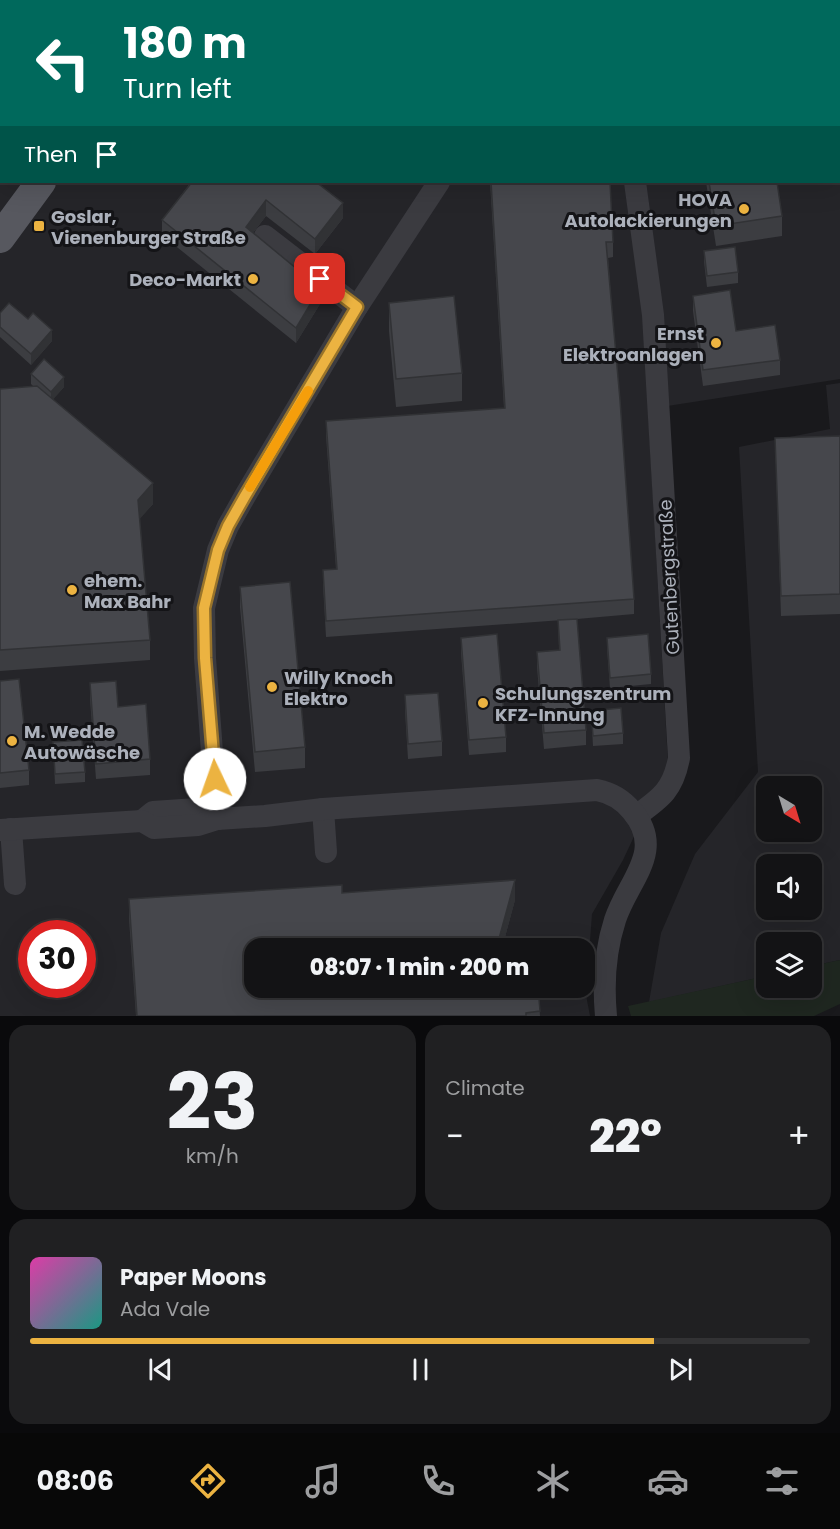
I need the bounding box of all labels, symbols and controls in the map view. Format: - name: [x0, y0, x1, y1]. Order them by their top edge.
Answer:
- text: 180 m: [123, 14, 247, 73]
- icon: left: [24, 24, 102, 102]
- text: Turn left: [123, 70, 232, 107]
- icon: arrive: [90, 138, 123, 171]
- text: Then: [24, 139, 78, 170]
- place label: HOVA Autolackierungen: [564, 187, 732, 233]
- marker: HOVA Autolackierungen: [737, 202, 751, 216]
- place label: Goslar, Vienenburger Straße: [51, 204, 246, 250]
- marker: Goslar, Vienenburger Straße: [32, 219, 46, 233]
- pin: [294, 253, 345, 304]
- icon: arrive: [303, 262, 336, 295]
- place label: Deco-Markt: [129, 267, 241, 292]
- marker: Deco-Markt: [246, 272, 260, 286]
- place label: Ernst Elektroanlagen: [563, 321, 704, 367]
- marker: Ernst Elektroanlagen: [709, 336, 723, 350]
- street label: Gutenbergstraße: [652, 499, 686, 655]
- place label: ehem. Max Bahr: [84, 568, 171, 614]
- marker: ehem. Max Bahr: [65, 583, 79, 597]
- place label: Willy Knoch Elektro: [284, 665, 393, 711]
- marker: Willy Knoch Elektro: [265, 680, 279, 694]
- place label: Schulungszentrum KFZ-Innung: [495, 681, 671, 727]
- marker: Schulungszentrum KFZ-Innung: [476, 696, 490, 710]
- place label: M. Wedde Autowäsche: [24, 719, 140, 765]
- marker: M. Wedde Autowäsche: [5, 734, 19, 748]
- position arrow: [183, 747, 247, 811]
- north arrow: [756, 776, 822, 842]
- map controls: [756, 776, 822, 998]
- button: sound: [756, 854, 822, 920]
- speed limit sign: 30: [18, 920, 96, 998]
- button: layers: [756, 932, 822, 998]
- text: 08:07 · 1 min · 200 m: [310, 952, 529, 983]
- text: 23: [166, 1047, 258, 1156]
- text: Climate: [446, 1074, 525, 1102]
- text: 22°: [589, 1105, 662, 1168]
- text: −: [446, 1113, 464, 1160]
- text: +: [787, 1113, 810, 1160]
- text: km/h: [186, 1142, 239, 1170]
- text: Paper Moons: [120, 1262, 267, 1293]
- text: Ada Vale: [120, 1295, 210, 1323]
- icon: previous: [144, 1353, 177, 1386]
- icon: pause: [404, 1353, 437, 1386]
- icon: next: [664, 1353, 697, 1386]
- icon: directions: [187, 1460, 229, 1502]
- icon: music: [302, 1460, 344, 1502]
- icon: phone: [417, 1460, 459, 1502]
- icon: climate: [532, 1460, 574, 1502]
- icon: car: [647, 1460, 689, 1502]
- icon: filters: [761, 1460, 803, 1502]
- text: 08:06: [36, 1462, 114, 1499]

